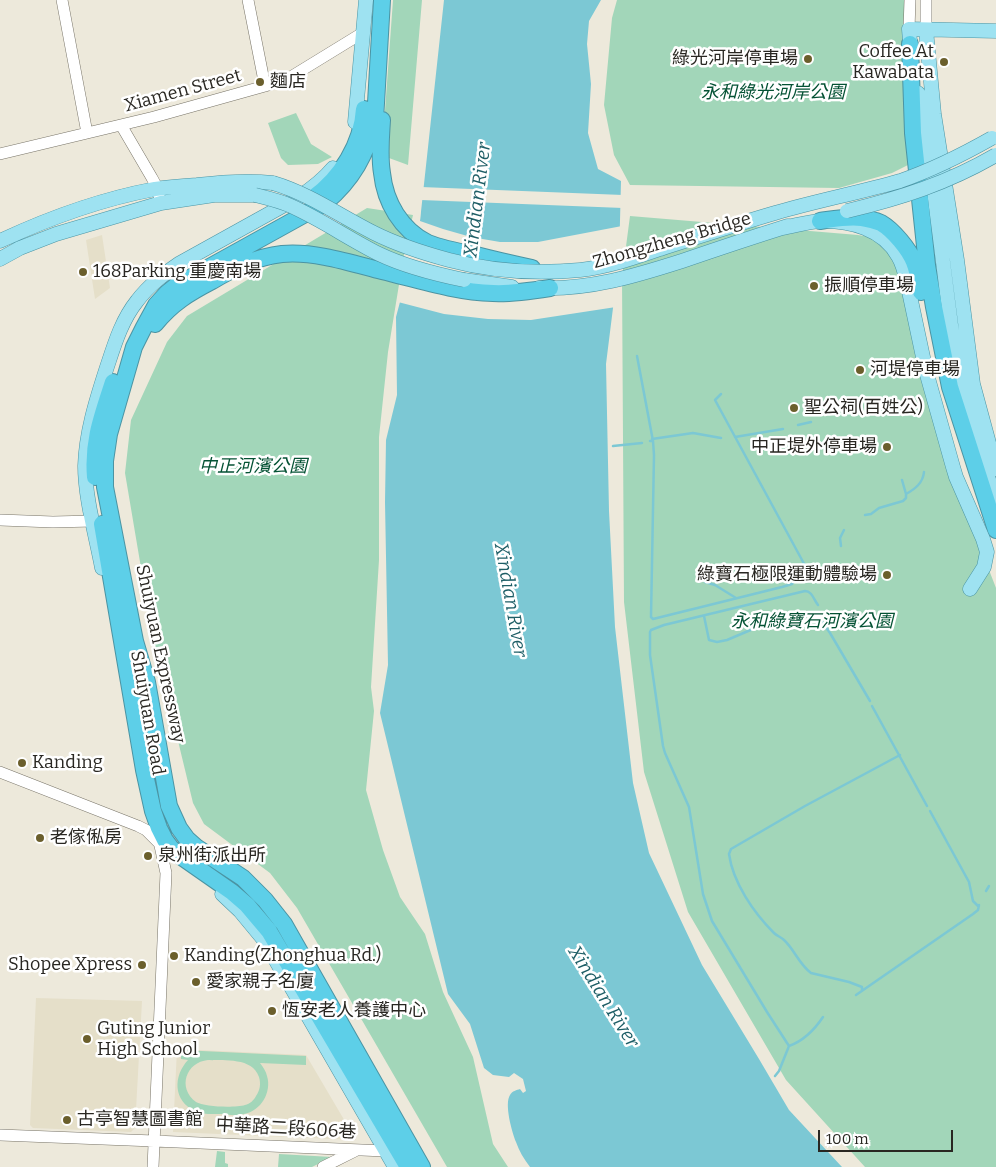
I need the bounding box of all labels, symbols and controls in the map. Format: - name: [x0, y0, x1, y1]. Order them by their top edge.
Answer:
- place label: Coffee At Kawabata: [852, 41, 934, 84]
- place label: 綠光河岸停車場: [672, 48, 798, 70]
- marker: 綠光河岸停車場: [802, 53, 814, 65]
- marker: Coffee At Kawabata: [938, 56, 950, 68]
- street label: Xiamen Street: [122, 65, 244, 117]
- place label: 麵店: [270, 71, 306, 93]
- marker: 麵店: [254, 76, 266, 88]
- park label: 永和綠光河岸公園: [701, 82, 845, 104]
- water label: Xindian River: [460, 141, 496, 259]
- street label: Zhongzheng Bridge: [590, 208, 754, 274]
- place label: 168Parking 重慶南場: [93, 261, 261, 283]
- marker: 168Parking 重慶南場: [77, 266, 89, 278]
- place label: 振順停車場: [824, 275, 914, 297]
- marker: 振順停車場: [808, 280, 820, 292]
- place label: 河堤停車場: [870, 359, 960, 381]
- marker: 河堤停車場: [854, 364, 866, 376]
- place label: 聖公祠(百姓公): [804, 397, 923, 419]
- marker: 聖公祠(百姓公): [788, 402, 800, 414]
- place label: 中正堤外停車場: [751, 436, 877, 458]
- marker: 中正堤外停車場: [881, 441, 893, 453]
- park label: 中正河濱公園: [199, 456, 307, 478]
- water label: Xindian River: [489, 541, 531, 659]
- street label: Shuiyuan Expressway: [131, 563, 189, 745]
- place label: 綠寶石極限運動體驗場: [697, 564, 877, 586]
- marker: 綠寶石極限運動體驗場: [881, 569, 893, 581]
- park label: 永和綠寶石河濱公園: [731, 611, 893, 633]
- street label: Shuiyuan Road: [125, 649, 169, 777]
- place label: Kanding: [32, 752, 103, 774]
- marker: Kanding: [16, 757, 28, 769]
- place label: 老傢俬房: [50, 827, 122, 849]
- marker: 老傢俬房: [34, 832, 46, 844]
- place label: 泉州街派出所: [158, 845, 266, 867]
- marker: 泉州街派出所: [142, 850, 154, 862]
- water label: Xindian River: [563, 942, 643, 1052]
- place label: Kanding(Zhonghua Rd.): [184, 945, 381, 967]
- marker: Kanding(Zhonghua Rd.): [168, 950, 180, 962]
- place label: Shopee Xpress: [8, 954, 132, 976]
- marker: Shopee Xpress: [136, 959, 148, 971]
- place label: 愛家親子名廈: [206, 971, 314, 993]
- marker: 愛家親子名廈: [190, 976, 202, 988]
- place label: 恆安老人養護中心: [282, 1000, 426, 1022]
- marker: 恆安老人養護中心: [266, 1005, 278, 1017]
- place label: Guting Junior High School: [97, 1018, 210, 1060]
- marker: Guting Junior High School: [81, 1033, 93, 1045]
- place label: 古亭智慧圖書館: [77, 1109, 203, 1131]
- marker: 古亭智慧圖書館: [61, 1114, 73, 1126]
- street label: 中華路二段606巷: [215, 1115, 357, 1143]
- scale bar: [821, 1120, 956, 1152]
- text: 100 m: [826, 1130, 869, 1148]

